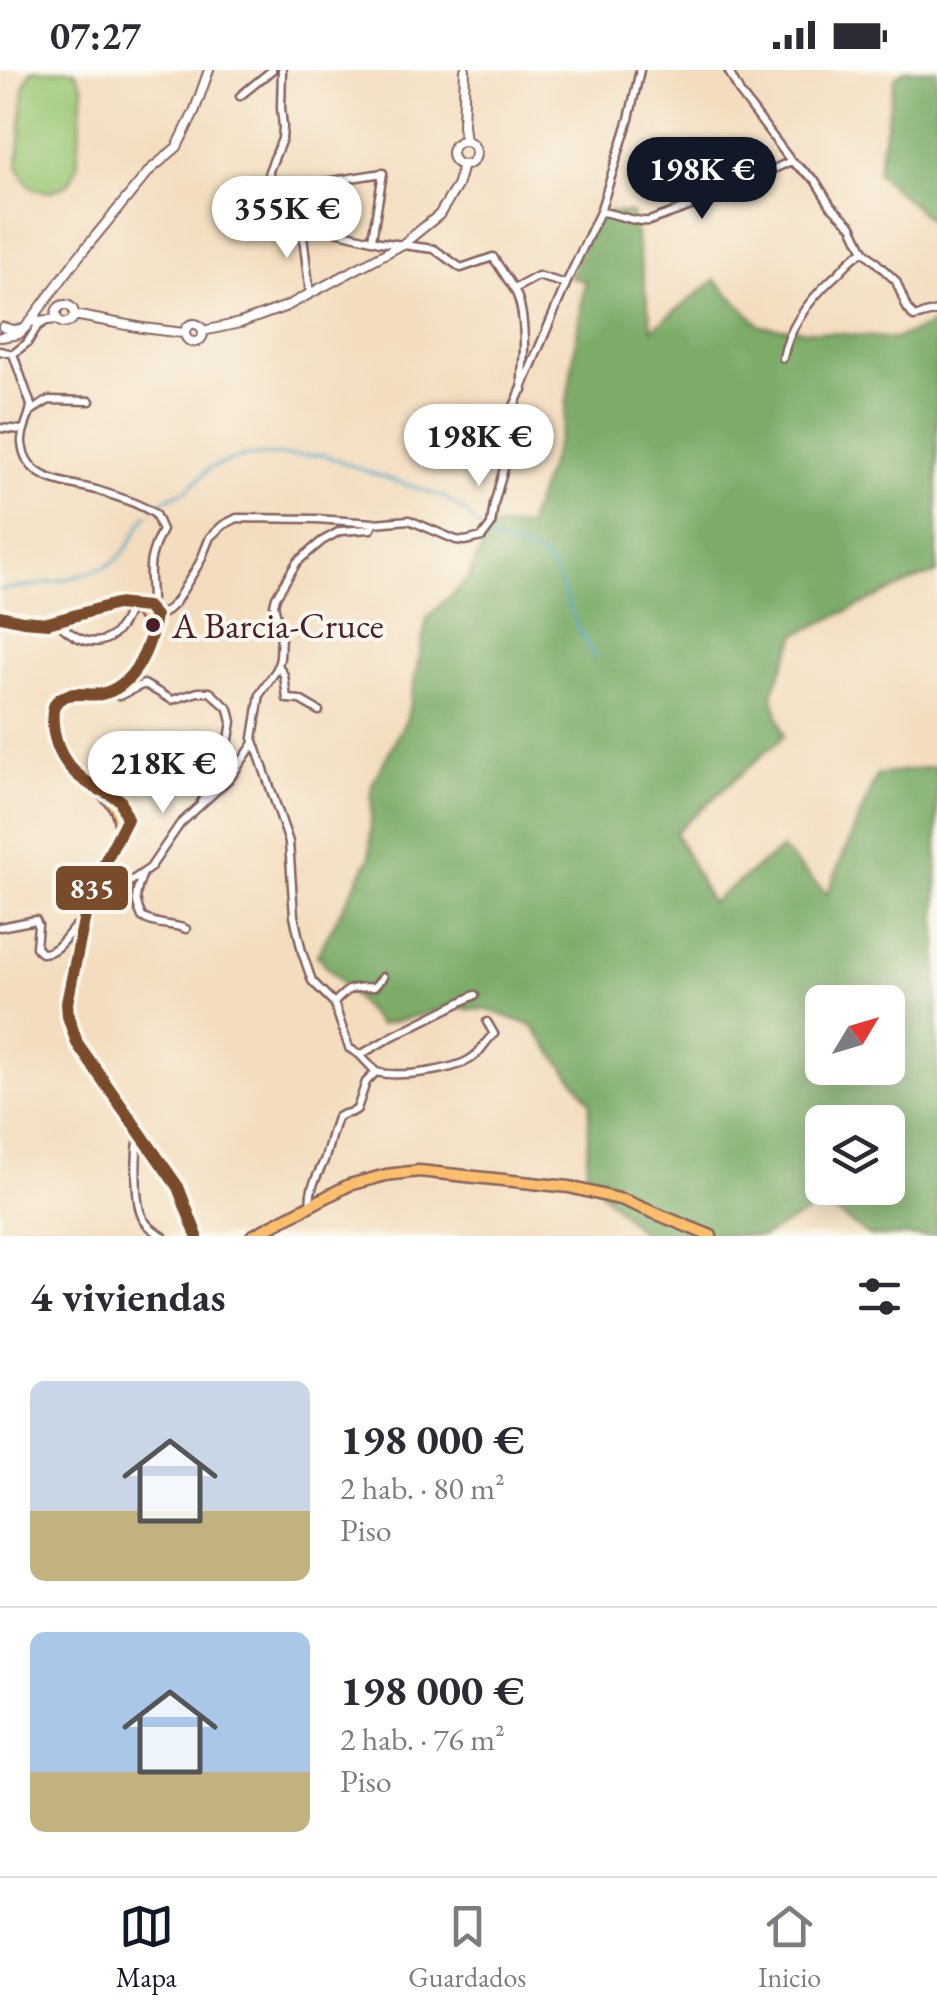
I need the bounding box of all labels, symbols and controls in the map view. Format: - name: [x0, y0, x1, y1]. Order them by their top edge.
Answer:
- text: 07:27: [50, 11, 141, 60]
- pin: 198K €: [621, 137, 783, 222]
- text: 198K €: [649, 148, 755, 190]
- pin: 355K €: [206, 176, 368, 261]
- text: 355K €: [234, 187, 340, 229]
- pin: 198K €: [398, 404, 560, 489]
- text: 198K €: [426, 415, 532, 457]
- place label: A Barcia-Cruce: [171, 602, 384, 649]
- marker: A Barcia-Cruce: [143, 615, 163, 635]
- pin: 218K €: [82, 731, 244, 816]
- text: 218K €: [110, 742, 216, 784]
- line badge: 835: [54, 864, 130, 912]
- text: 835: [70, 870, 114, 906]
- north arrow: [805, 985, 905, 1085]
- map controls: [805, 985, 905, 1205]
- button: layers: [805, 1105, 905, 1205]
- text: 4 viviendas: [30, 1269, 226, 1324]
- icon: filters: [852, 1269, 907, 1324]
- text: 198 000 €: [340, 1412, 524, 1467]
- icon: home: [110, 1421, 230, 1541]
- text: 2 hab. · 80 m²: [340, 1467, 505, 1509]
- text: Piso: [340, 1509, 392, 1551]
- text: 198 000 €: [340, 1663, 524, 1718]
- icon: home: [110, 1672, 230, 1792]
- text: 2 hab. · 76 m²: [340, 1718, 505, 1760]
- text: Piso: [340, 1760, 392, 1802]
- tab: Mapa: [116, 1899, 177, 1995]
- tab: Guardados: [408, 1899, 526, 1995]
- tab: Inicio: [758, 1899, 821, 1995]

